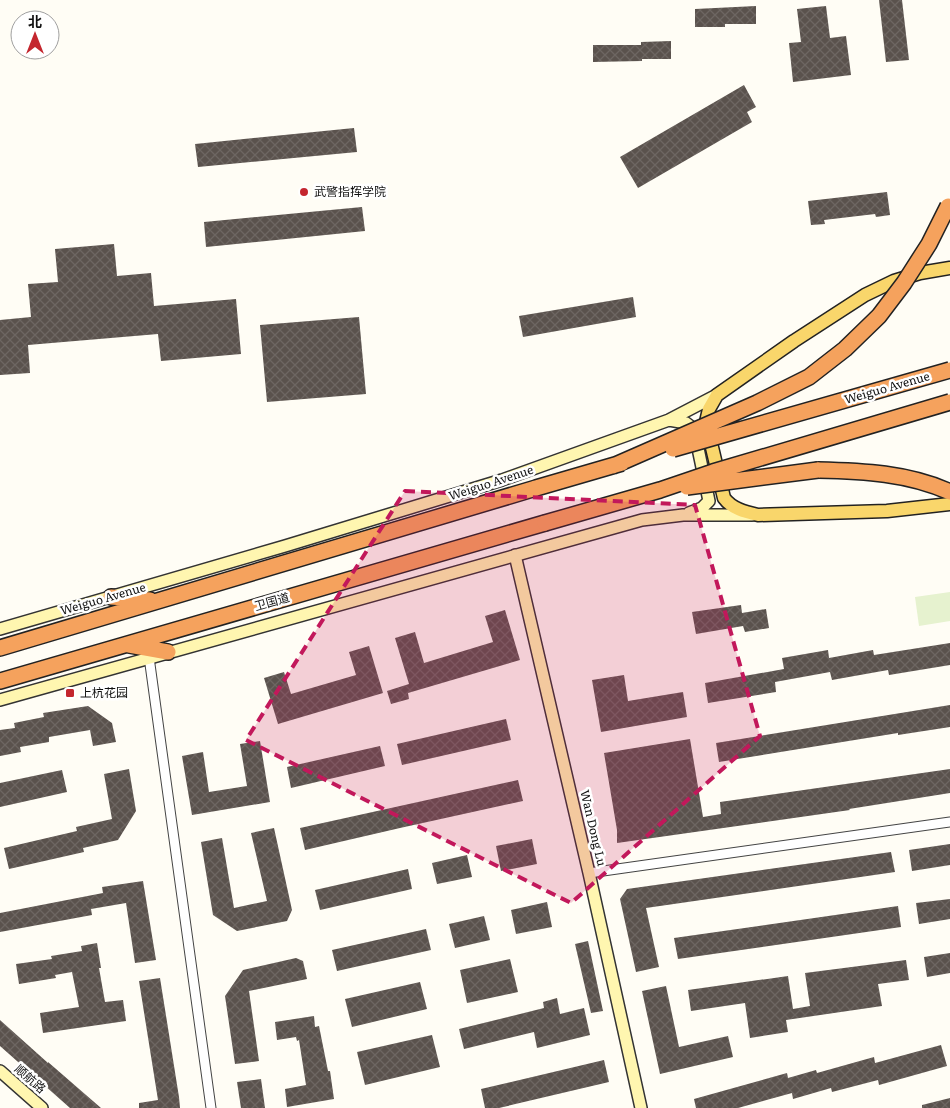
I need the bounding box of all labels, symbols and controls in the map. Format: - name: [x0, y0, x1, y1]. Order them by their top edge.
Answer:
- north arrow: [10, 10, 60, 60]
- text: 北: [28, 11, 42, 31]
- place label: 武警指挥学院: [314, 182, 386, 200]
- marker: 武警指挥学院: [298, 186, 310, 198]
- street label: Weiguo Avenue: [842, 366, 932, 408]
- street label: Weiguo Avenue: [446, 460, 535, 504]
- street label: Weiguo Avenue: [58, 577, 148, 619]
- street label: 卫国道: [252, 587, 292, 615]
- place label: 上杭花园: [80, 683, 128, 701]
- marker: 上杭花园: [64, 687, 76, 699]
- street label: Wan Dong Lu: [576, 788, 612, 868]
- street label: 顺航路: [11, 1060, 50, 1097]

